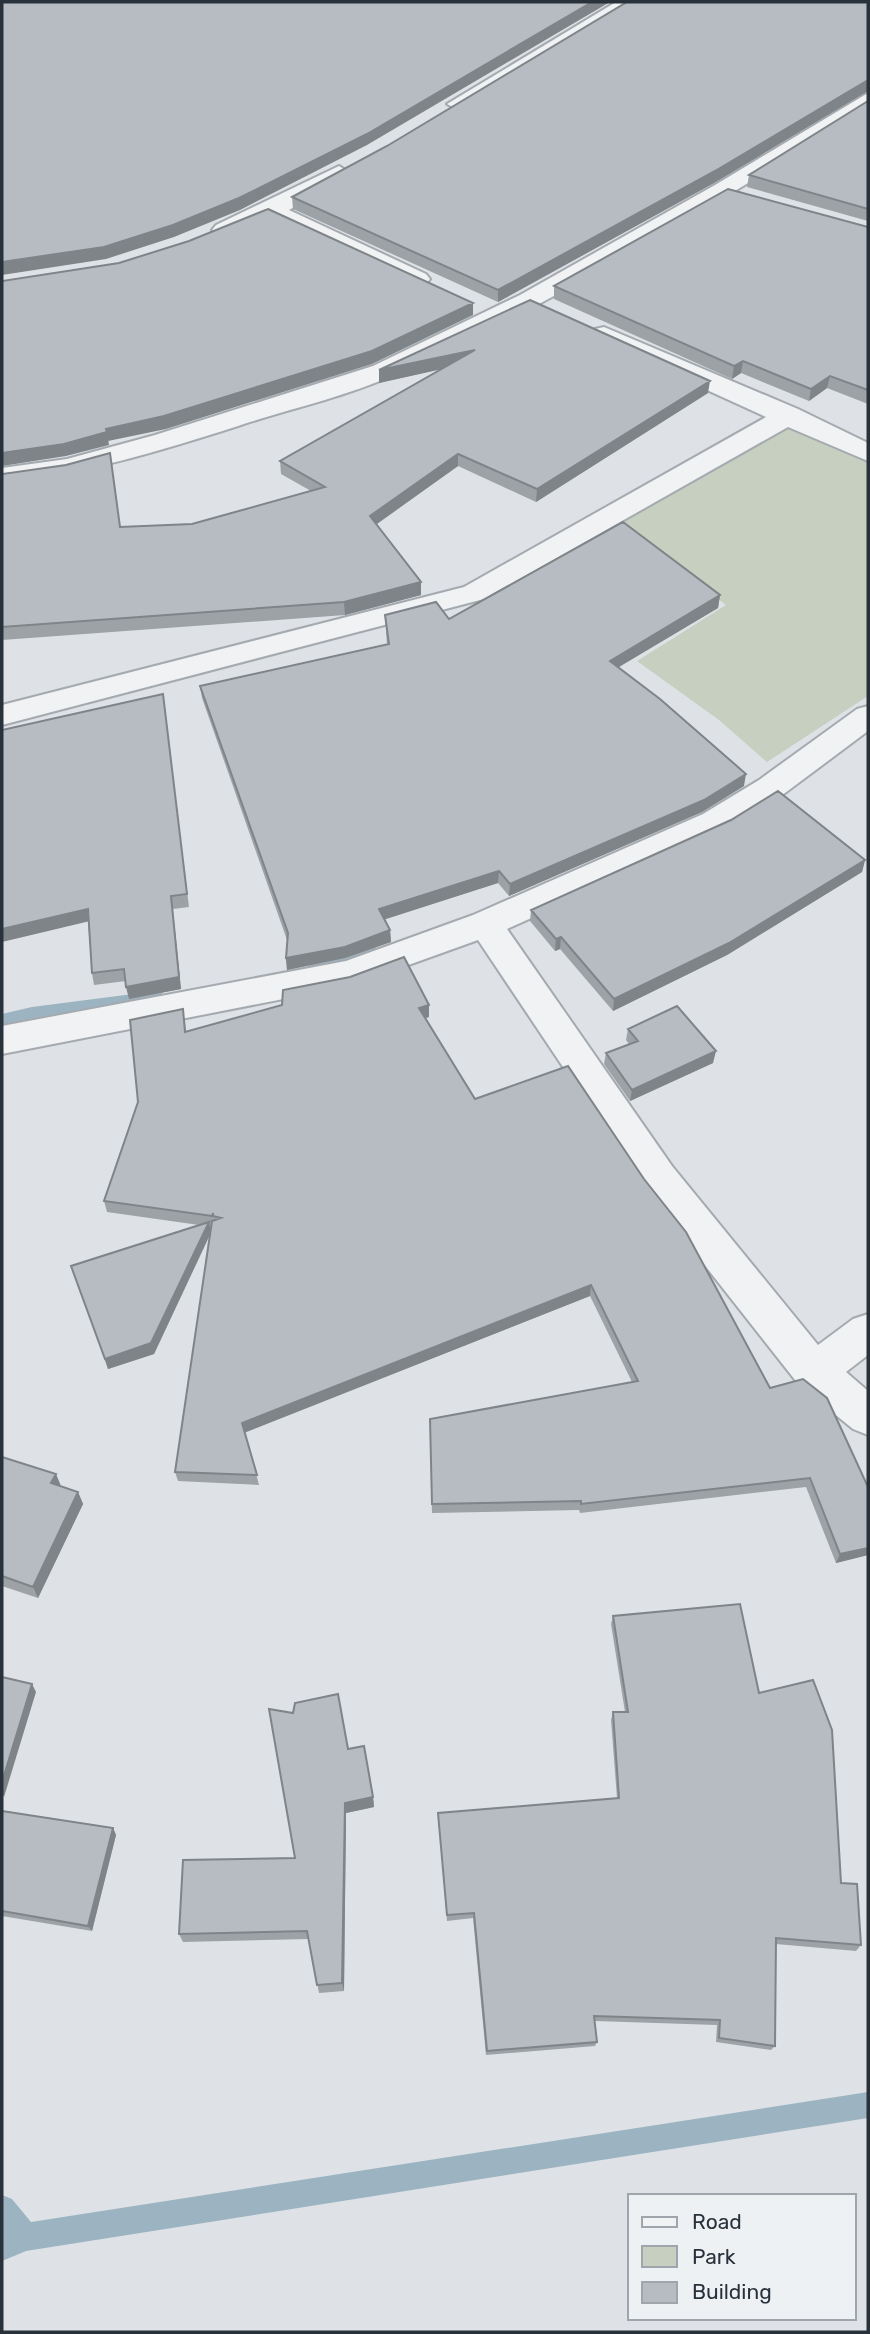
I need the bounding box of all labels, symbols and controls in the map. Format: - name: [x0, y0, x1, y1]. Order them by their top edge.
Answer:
- legend: [628, 2194, 856, 2320]
- text: Road: [692, 2209, 742, 2234]
- text: Park: [692, 2244, 736, 2269]
- text: Building: [692, 2279, 772, 2304]

